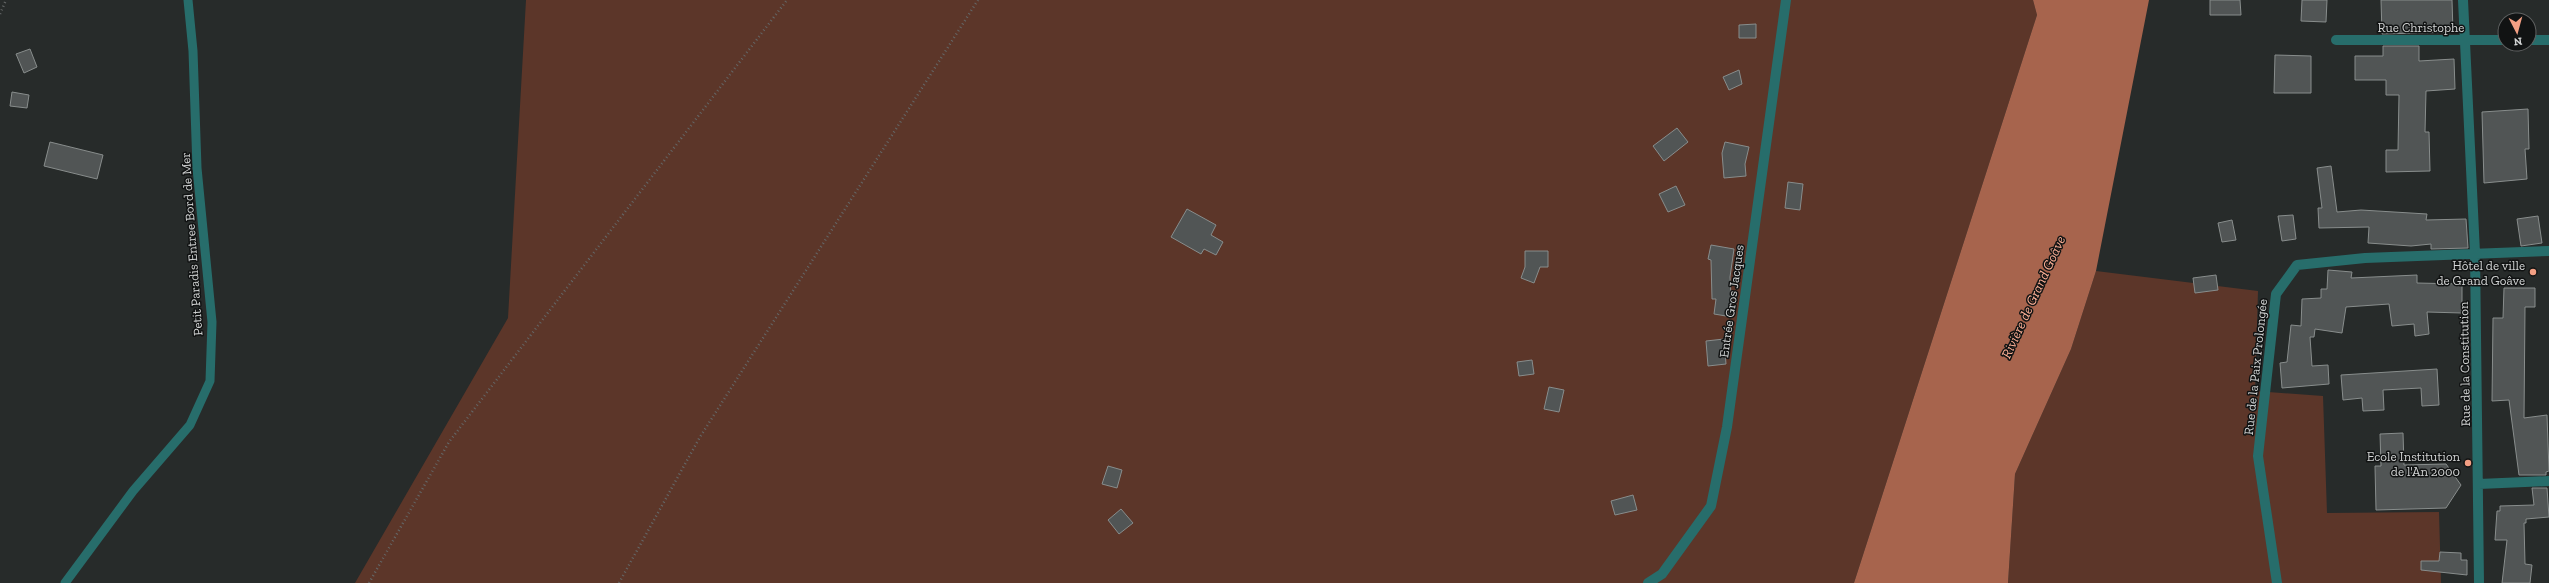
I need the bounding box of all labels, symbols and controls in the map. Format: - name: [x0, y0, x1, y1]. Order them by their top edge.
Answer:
- north arrow: [2497, 12, 2537, 52]
- street label: Rue Christophe: [2378, 20, 2464, 35]
- text: N: [2513, 35, 2523, 48]
- street label: Petit Paradis Entree Bord de Mer: [178, 152, 205, 336]
- water label: Rivière de Grand Goâve: [1998, 233, 2069, 361]
- street label: Entrée Gros Jacques: [1716, 243, 1747, 359]
- place label: Hôtel de ville de Grand Goâve: [2436, 258, 2525, 288]
- marker: Hôtel de ville de Grand Goâve: [2528, 267, 2538, 277]
- street label: Rue de la Paix Prolongée: [2241, 298, 2270, 436]
- street label: Rue de la Constitution: [2456, 301, 2473, 426]
- place label: Ecole Institution de l'An 2000: [2367, 449, 2461, 479]
- marker: Ecole Institution de l'An 2000: [2463, 458, 2473, 468]

